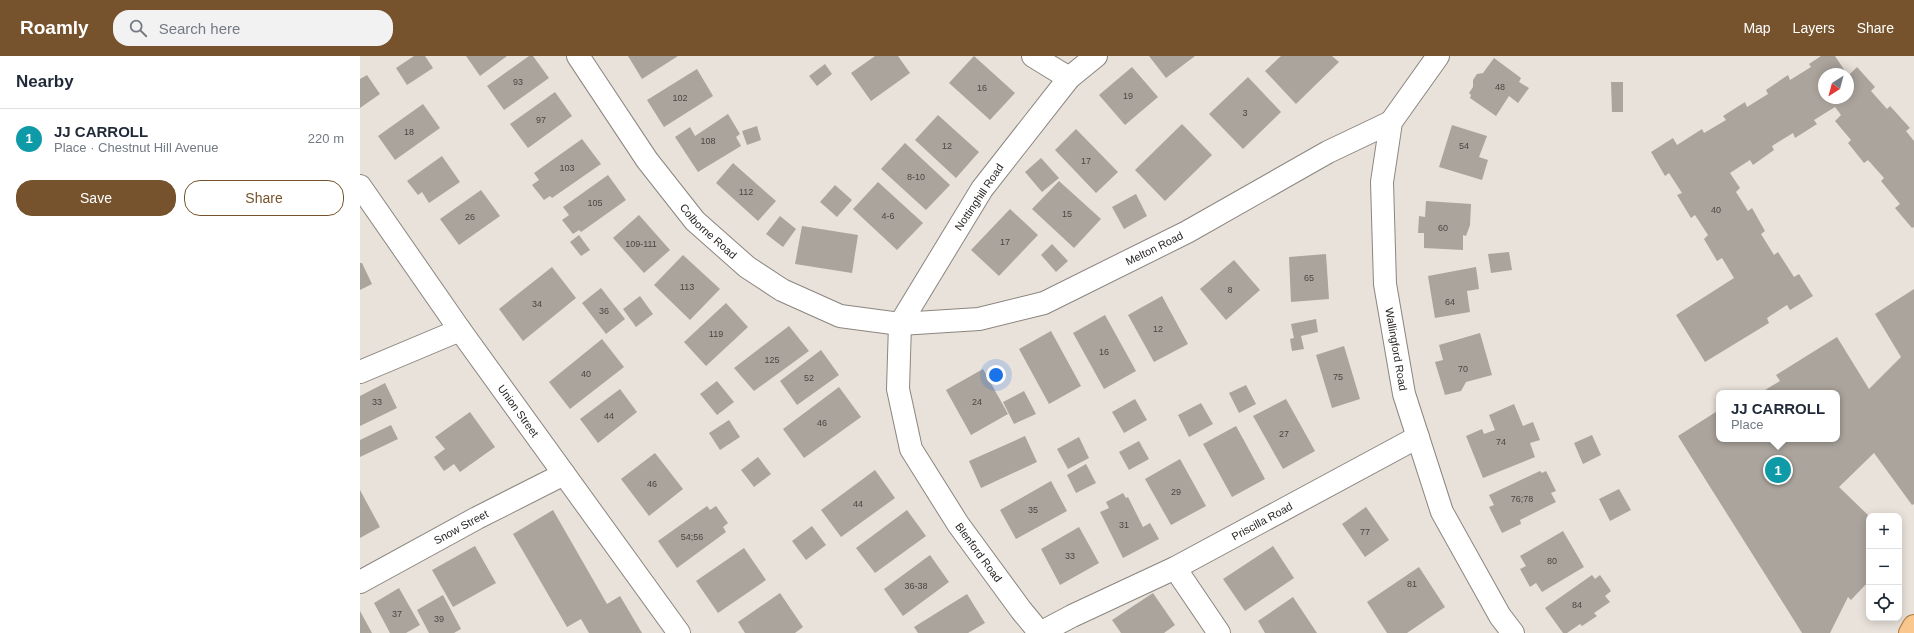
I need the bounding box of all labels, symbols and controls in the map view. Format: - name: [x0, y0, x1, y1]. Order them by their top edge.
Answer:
- search box: [113, 10, 393, 46]
- text: Roamly: [20, 17, 89, 38]
- icon: search: [127, 17, 149, 39]
- text: Search here: [159, 20, 240, 37]
- text: Map: [1743, 20, 1771, 36]
- text: Layers: [1793, 20, 1835, 36]
- text: Share: [1857, 20, 1894, 36]
- north arrow: [1818, 68, 1854, 104]
- text: Nearby: [16, 72, 74, 91]
- house number: 93: [513, 77, 523, 87]
- house number: 48: [1495, 82, 1505, 92]
- house number: 16: [977, 83, 987, 93]
- house number: 19: [1123, 91, 1133, 101]
- house number: 102: [672, 93, 688, 103]
- house number: 3: [1242, 108, 1248, 118]
- house number: 97: [536, 115, 546, 125]
- text: JJ CARROLL: [54, 123, 148, 140]
- house number: 18: [404, 127, 414, 137]
- text: 1: [25, 131, 33, 146]
- text: 220 m: [308, 131, 344, 146]
- house number: 108: [700, 136, 716, 146]
- text: Place · Chestnut Hill Avenue: [54, 140, 219, 155]
- house number: 12: [942, 141, 952, 151]
- house number: 54: [1459, 141, 1469, 151]
- house number: 17: [1081, 156, 1091, 166]
- street label: Nottinghill Road: [952, 161, 1006, 233]
- house number: 103: [559, 163, 575, 173]
- house number: 8-10: [907, 172, 925, 182]
- button: Save: [16, 180, 176, 216]
- button: Share: [184, 180, 344, 216]
- house number: 112: [739, 187, 753, 197]
- house number: 105: [587, 198, 603, 208]
- street label: Colborne Road: [678, 201, 739, 261]
- house number: 40: [1711, 205, 1721, 215]
- house number: 15: [1062, 209, 1072, 219]
- house number: 4-6: [881, 211, 895, 221]
- house number: 26: [465, 212, 475, 222]
- house number: 60: [1438, 223, 1448, 233]
- street label: Melton Road: [1124, 229, 1185, 268]
- house number: 17: [1000, 237, 1010, 247]
- house number: 109-111: [625, 239, 657, 249]
- house number: 65: [1304, 273, 1314, 283]
- house number: 113: [680, 282, 694, 292]
- house number: 8: [1227, 285, 1233, 295]
- house number: 64: [1445, 297, 1455, 307]
- house number: 34: [532, 299, 542, 309]
- house number: 36: [599, 306, 609, 316]
- street label: Wallingford Road: [1383, 307, 1409, 392]
- house number: 12: [1153, 324, 1163, 334]
- house number: 119: [709, 329, 723, 339]
- house number: 16: [1099, 347, 1109, 357]
- house number: 125: [764, 355, 780, 365]
- house number: 70: [1458, 364, 1468, 374]
- your location: [986, 365, 1006, 385]
- house number: 40: [581, 369, 591, 379]
- house number: 75: [1333, 372, 1343, 382]
- house number: 52: [804, 373, 814, 383]
- street label: Union Street: [496, 382, 541, 439]
- popup: [1716, 390, 1840, 442]
- house number: 33: [372, 397, 382, 407]
- house number: 24: [972, 397, 982, 407]
- text: JJ CARROLL: [1731, 400, 1825, 417]
- house number: 44: [604, 411, 614, 421]
- text: Place: [1731, 417, 1763, 432]
- house number: 46: [817, 418, 827, 428]
- house number: 27: [1279, 429, 1289, 439]
- house number: 74: [1496, 437, 1506, 447]
- pin: 1: [1765, 455, 1791, 485]
- house number: 46: [647, 479, 657, 489]
- house number: 29: [1171, 487, 1181, 497]
- house number: 76;78: [1511, 494, 1533, 504]
- house number: 44: [853, 499, 863, 509]
- street label: Priscilla Road: [1229, 500, 1294, 542]
- house number: 35: [1028, 505, 1038, 515]
- street label: Snow Street: [432, 507, 490, 546]
- map controls: [1866, 513, 1902, 621]
- button: +: [1866, 513, 1902, 549]
- street label: Blenford Road: [953, 520, 1004, 584]
- house number: 31: [1119, 520, 1129, 530]
- house number: 77: [1360, 527, 1370, 537]
- house number: 54;56: [681, 532, 703, 542]
- button: −: [1866, 549, 1902, 585]
- house number: 33: [1065, 551, 1075, 561]
- house number: 80: [1547, 556, 1557, 566]
- house number: 81: [1407, 579, 1417, 589]
- house number: 36-38: [904, 581, 928, 591]
- button: locate: [1866, 585, 1902, 621]
- house number: 84: [1572, 600, 1582, 610]
- house number: 37: [392, 609, 402, 619]
- house number: 39: [434, 614, 444, 624]

